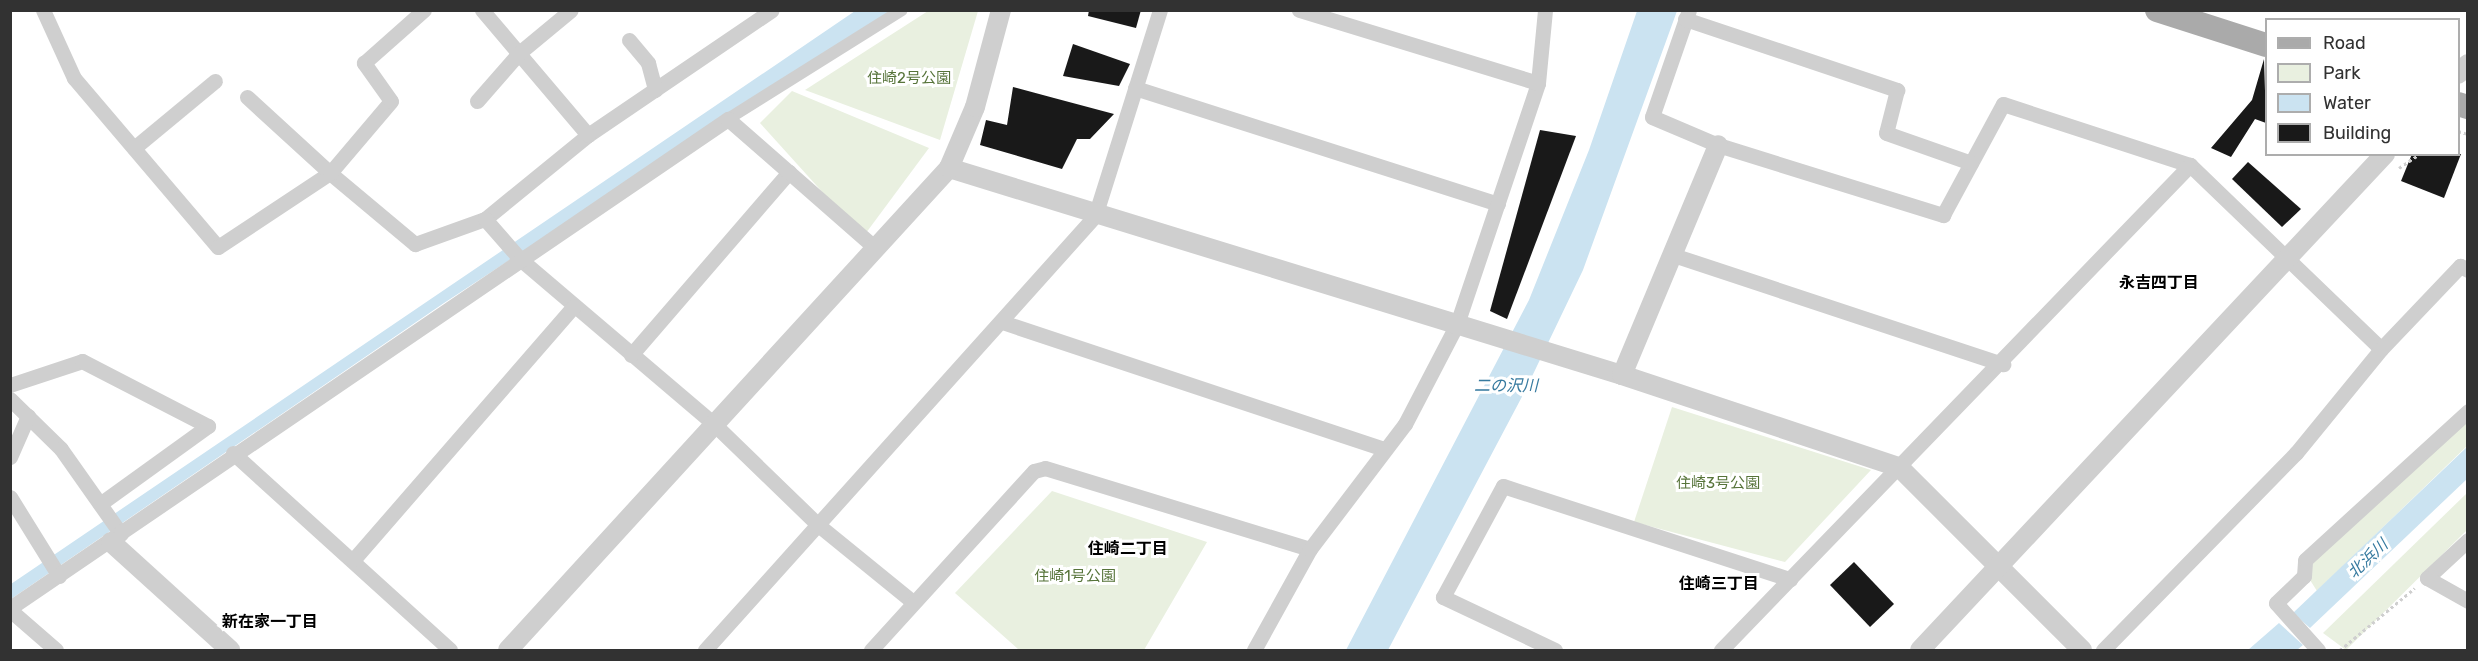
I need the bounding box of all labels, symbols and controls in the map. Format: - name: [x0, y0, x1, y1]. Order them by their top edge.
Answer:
- legend: [2265, 18, 2460, 156]
- text: Road: [2323, 32, 2366, 54]
- text: Park: [2323, 62, 2360, 84]
- park label: 住崎2号公園: [867, 70, 951, 88]
- text: Water: [2323, 92, 2371, 114]
- text: Building: [2323, 122, 2391, 144]
- district label: 永吉四丁目: [2119, 273, 2199, 293]
- water label: 二の沢川: [1474, 376, 1538, 396]
- park label: 住崎3号公園: [1676, 475, 1760, 493]
- water label: 北浜川: [2344, 536, 2392, 582]
- district label: 住崎二丁目: [1088, 539, 1168, 559]
- park label: 住崎1号公園: [1034, 568, 1116, 586]
- district label: 住崎三丁目: [1679, 574, 1759, 594]
- district label: 新在家一丁目: [222, 612, 318, 632]

